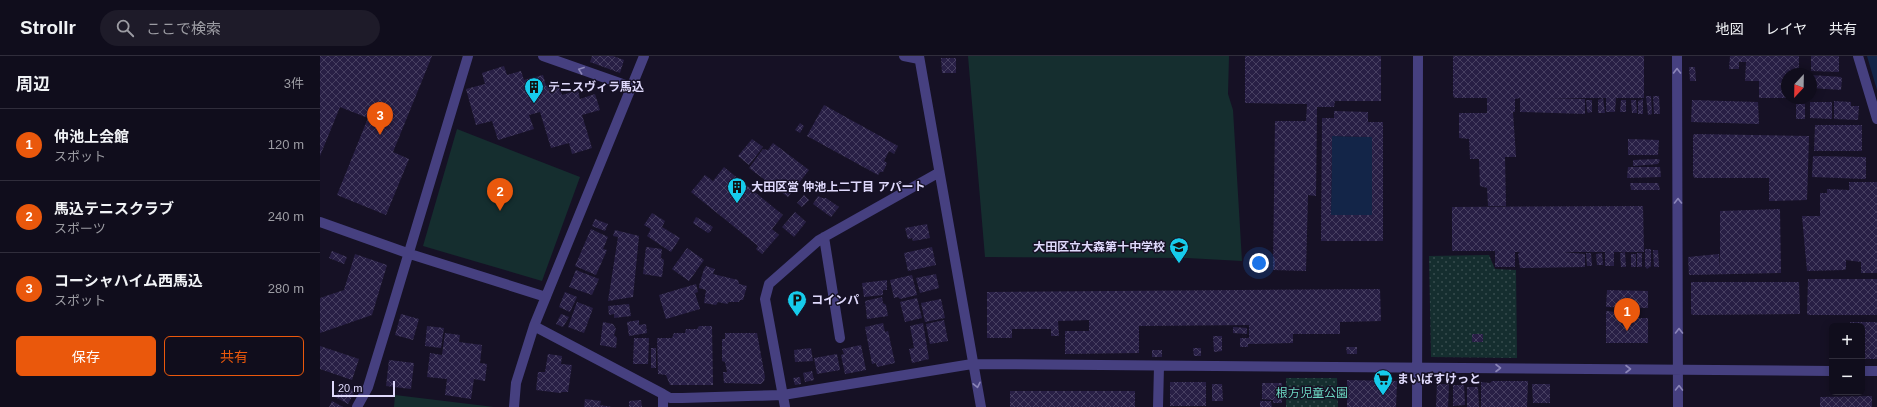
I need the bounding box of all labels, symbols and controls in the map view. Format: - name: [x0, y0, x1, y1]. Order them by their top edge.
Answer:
- search box: [100, 10, 380, 46]
- text: Strollr: [20, 17, 76, 38]
- icon: search: [114, 17, 136, 39]
- text: ここで検索: [146, 20, 221, 37]
- text: 地図: [1715, 21, 1743, 37]
- text: レイヤ: [1765, 21, 1807, 37]
- text: 共有: [1829, 21, 1857, 37]
- one-way arrow: [578, 66, 585, 74]
- one-way arrow: [1673, 68, 1681, 74]
- north arrow: [1781, 68, 1817, 104]
- text: 周辺: [16, 75, 50, 94]
- text: 3件: [284, 76, 304, 91]
- building icon: テニスヴィラ馬込: [523, 76, 545, 104]
- place label: テニスヴィラ馬込: [548, 80, 644, 94]
- pin: 3: [367, 102, 393, 135]
- text: 仲池上会館: [54, 128, 129, 145]
- text: 1: [25, 137, 33, 152]
- text: 120 m: [268, 137, 304, 152]
- text: スポット: [54, 149, 106, 164]
- building icon: 大田区営 仲池上二丁目 アパート: [726, 176, 748, 204]
- pin: 2: [487, 178, 513, 211]
- place label: 大田区営 仲池上二丁目 アパート: [751, 180, 925, 194]
- one-way arrow: [1674, 198, 1682, 204]
- text: 馬込テニスクラブ: [54, 200, 174, 217]
- text: 2: [25, 209, 33, 224]
- text: 240 m: [268, 209, 304, 224]
- text: スポーツ: [54, 221, 106, 236]
- school or university icon: 大田区立大森第十中学校: [1168, 236, 1190, 264]
- place label: 大田区立大森第十中学校: [1033, 240, 1165, 254]
- your location: [1249, 253, 1269, 273]
- text: コーシャハイム西馬込: [54, 272, 203, 289]
- text: 3: [25, 281, 33, 296]
- text: 280 m: [268, 281, 304, 296]
- parking icon: コインパ: [786, 289, 808, 317]
- text: スポット: [54, 293, 106, 308]
- place label: コインパ: [811, 293, 859, 307]
- pin: 1: [1614, 298, 1640, 331]
- map controls: [1829, 323, 1865, 395]
- button: +: [1829, 323, 1865, 359]
- one-way arrow: [1675, 328, 1683, 334]
- button: 保存: [16, 336, 156, 376]
- button: 共有: [164, 336, 304, 376]
- button: −: [1829, 359, 1865, 395]
- one-way arrow: [1495, 364, 1501, 372]
- one-way arrow: [1625, 365, 1631, 373]
- supermarket icon: まいばすけっと: [1372, 368, 1394, 396]
- place label: まいばすけっと: [1397, 372, 1481, 386]
- scale bar: [332, 379, 395, 398]
- text: 20 m: [338, 382, 362, 394]
- one-way arrow: [972, 382, 980, 389]
- one-way arrow: [1675, 385, 1683, 391]
- park label: 根方児童公園: [1276, 386, 1348, 400]

